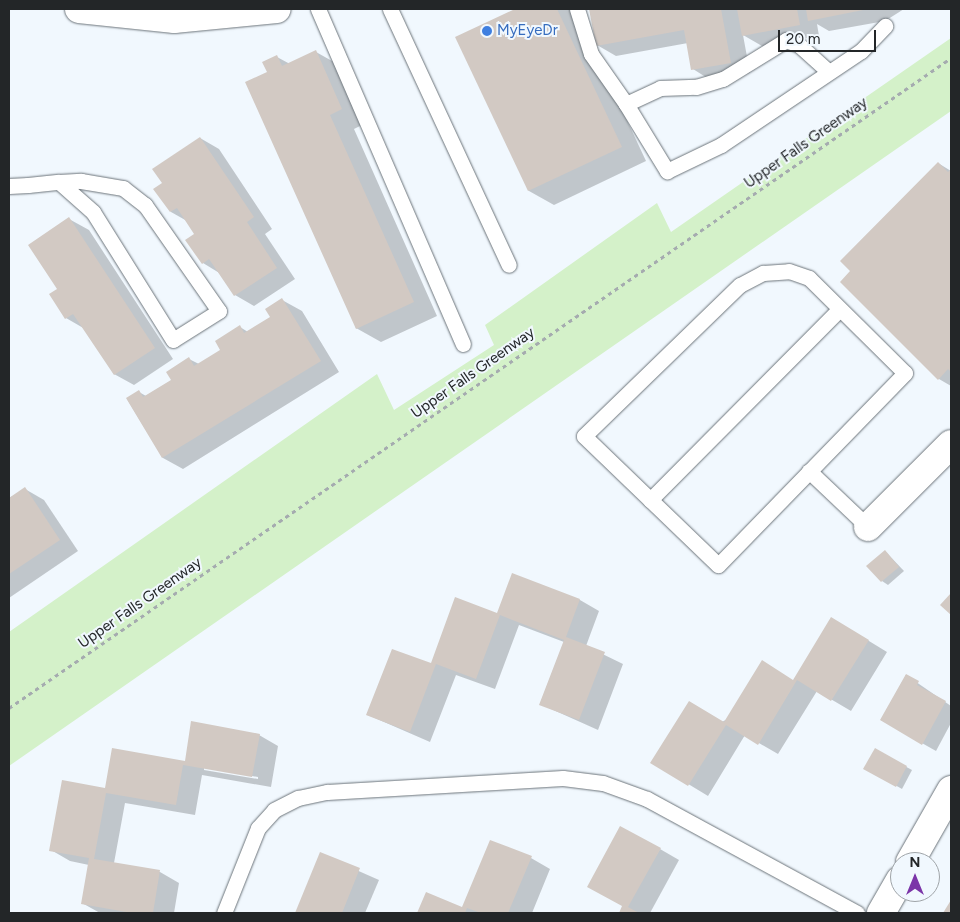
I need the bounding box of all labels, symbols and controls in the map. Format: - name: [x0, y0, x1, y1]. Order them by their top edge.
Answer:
- scale bar: [780, 20, 878, 52]
- place label: MyEyeDr: [497, 22, 558, 40]
- marker: MyEyeDr: [481, 25, 493, 37]
- text: 20 m: [786, 30, 820, 48]
- street label: Upper Falls Greenway: [741, 94, 871, 192]
- street label: Upper Falls Greenway: [408, 324, 538, 422]
- street label: Upper Falls Greenway: [75, 554, 205, 652]
- north arrow: [890, 852, 940, 902]
- text: N: [910, 854, 920, 871]

